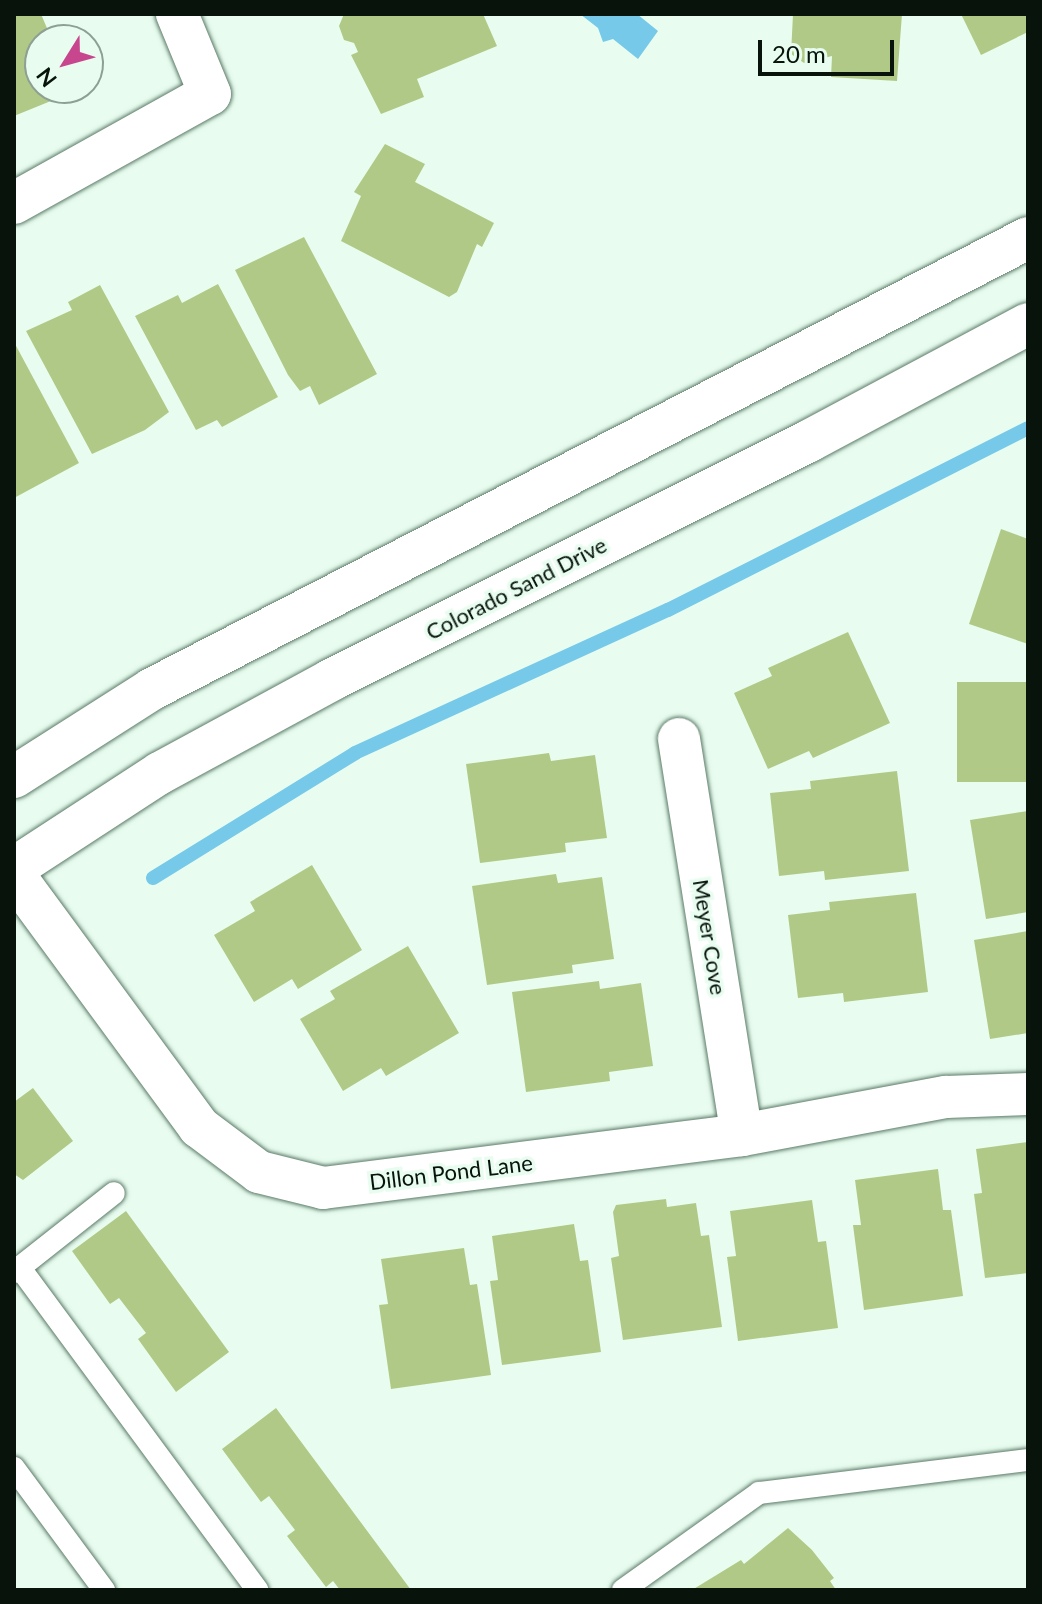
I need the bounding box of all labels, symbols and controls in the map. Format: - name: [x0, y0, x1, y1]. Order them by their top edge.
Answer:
- north arrow: [24, 24, 104, 104]
- scale bar: [762, 24, 898, 74]
- text: 20 m: [772, 39, 826, 68]
- text: N: [30, 63, 62, 92]
- street label: Colorado Sand Drive: [421, 531, 611, 645]
- street label: Meyer Cove: [688, 877, 732, 997]
- street label: Dillon Pond Lane: [368, 1149, 534, 1195]

